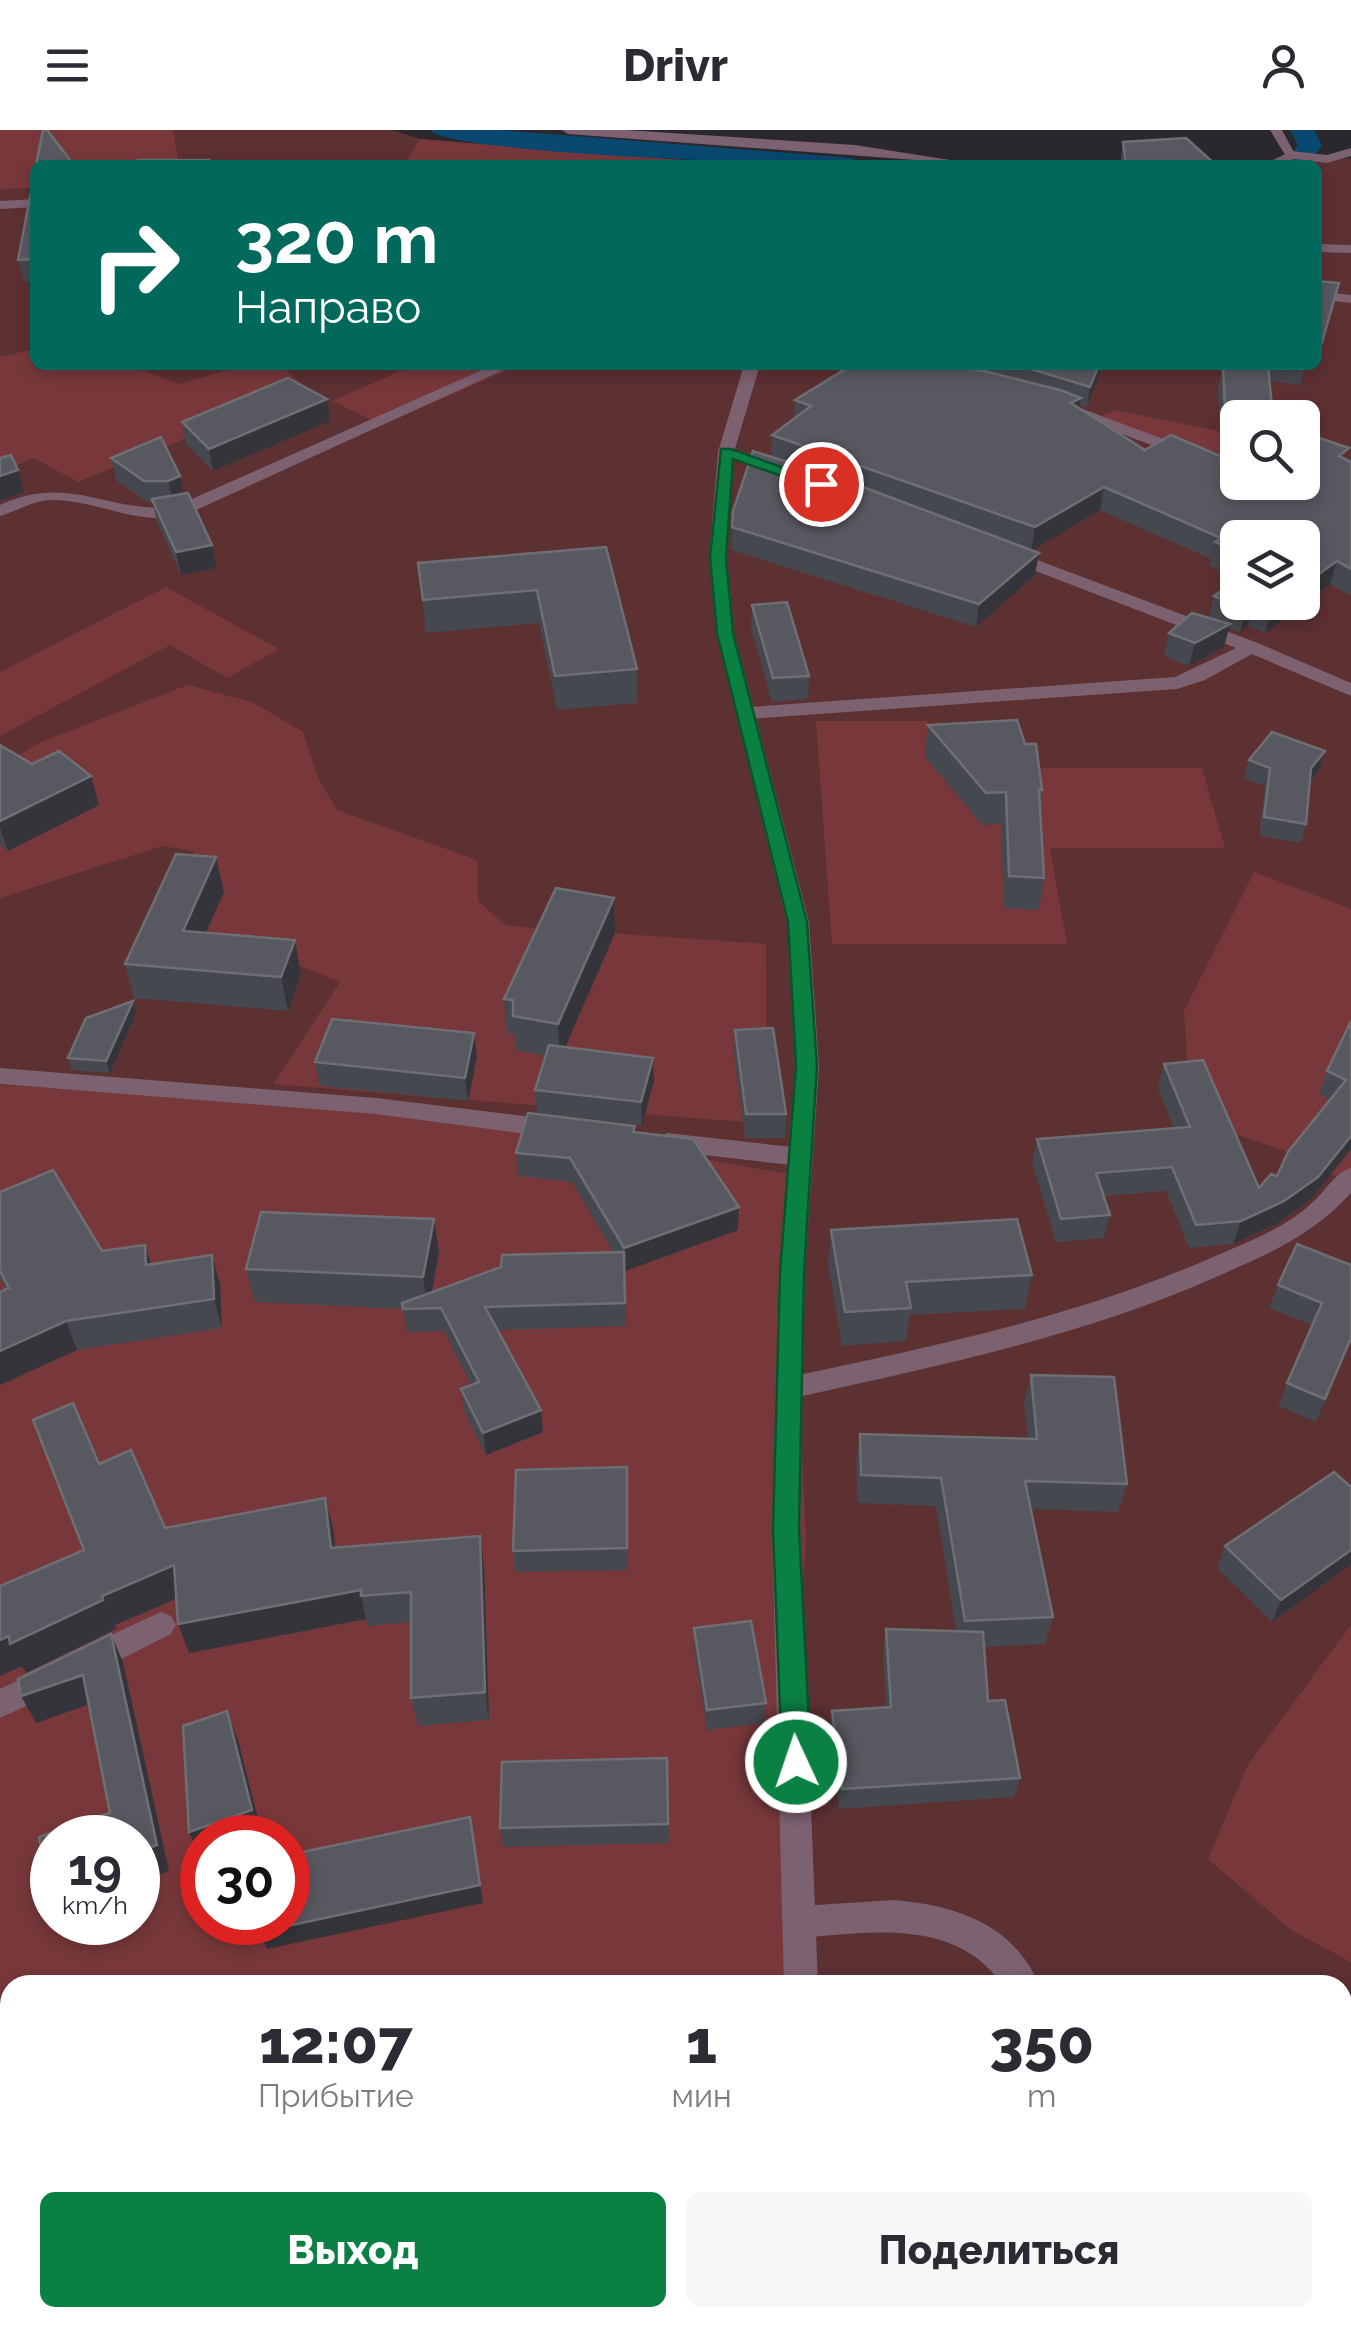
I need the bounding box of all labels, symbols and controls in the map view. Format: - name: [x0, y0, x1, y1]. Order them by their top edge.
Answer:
- icon: menu: [40, 38, 95, 93]
- icon: person: [1256, 38, 1311, 93]
- text: Drivr: [623, 39, 728, 92]
- text: 320 m: [235, 197, 439, 279]
- icon: right: [70, 200, 200, 330]
- text: Направо: [235, 281, 421, 334]
- map controls: [1220, 400, 1320, 620]
- button: search: [1220, 400, 1320, 500]
- pin: [779, 442, 864, 527]
- icon: arrive: [794, 457, 849, 512]
- button: layers: [1220, 520, 1320, 620]
- position arrow: [744, 1710, 848, 1814]
- speed limit sign: 30: [180, 1815, 310, 1945]
- text: 19: [68, 1838, 122, 1897]
- text: km/h: [62, 1890, 128, 1920]
- text: 12:07: [259, 2007, 413, 2077]
- text: 1: [686, 2007, 717, 2077]
- text: 350: [990, 2007, 1094, 2077]
- text: Прибытие: [258, 2077, 414, 2114]
- text: мин: [672, 2077, 732, 2114]
- text: m: [1027, 2077, 1057, 2114]
- button: Выход: [40, 2192, 666, 2307]
- button: Поделиться: [686, 2192, 1312, 2307]

